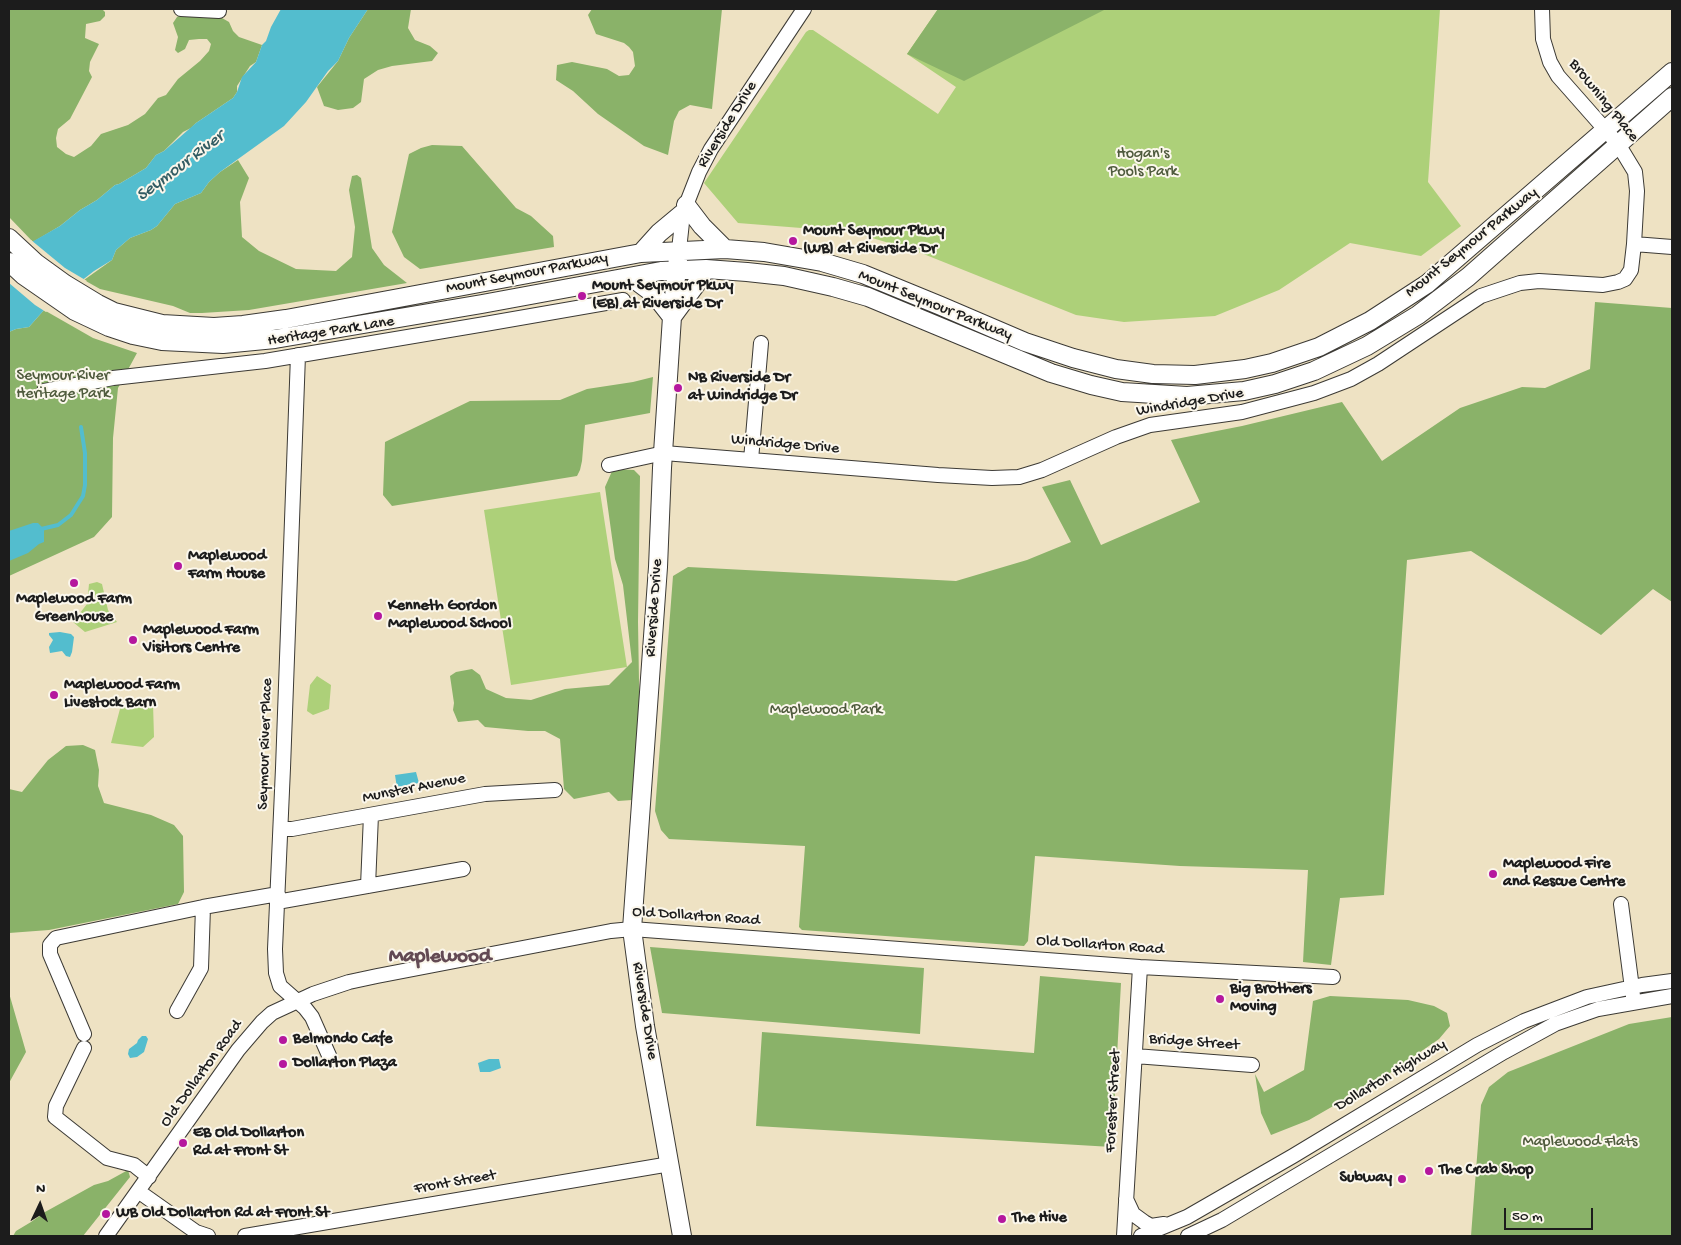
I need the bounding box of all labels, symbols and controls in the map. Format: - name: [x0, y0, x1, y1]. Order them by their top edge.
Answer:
- street label: Browning Place: [1564, 56, 1642, 146]
- street label: Riverside Drive: [694, 78, 762, 172]
- water label: Seymour River: [133, 127, 229, 207]
- park label: Hogan's Pools Park: [1108, 145, 1178, 183]
- street label: Mount Seymour Parkway: [1402, 184, 1542, 302]
- place label: Mount Seymour Pkwy (WB) at Riverside Dr: [803, 222, 944, 260]
- marker: Mount Seymour Pkwy (WB) at Riverside Dr: [787, 235, 799, 247]
- street label: Mount Seymour Parkway: [444, 249, 610, 299]
- street label: Mount Seymour Parkway: [855, 266, 1015, 346]
- place label: Mount Seymour Pkwy (EB) at Riverside Dr: [592, 277, 733, 315]
- marker: Mount Seymour Pkwy (EB) at Riverside Dr: [576, 290, 588, 302]
- street label: Heritage Park Lane: [266, 313, 396, 351]
- park label: Seymour River Heritage Park: [16, 367, 110, 405]
- place label: NB Riverside Dr at Windridge Dr: [688, 369, 797, 407]
- marker: NB Riverside Dr at Windridge Dr: [672, 382, 684, 394]
- street label: Windridge Drive: [1135, 384, 1245, 422]
- street label: Windridge Drive: [730, 431, 840, 459]
- place label: Maplewood Farm House: [188, 547, 266, 585]
- street label: Riverside Drive: [642, 558, 668, 658]
- marker: Maplewood Farm House: [172, 560, 184, 572]
- marker: Maplewood Farm Greenhouse: [68, 577, 80, 589]
- place label: Maplewood Farm Greenhouse: [16, 590, 132, 628]
- place label: Kenneth Gordon Maplewood School: [388, 597, 511, 635]
- marker: Kenneth Gordon Maplewood School: [372, 610, 384, 622]
- place label: Maplewood Farm Visitors Centre: [143, 621, 259, 659]
- marker: Maplewood Farm Visitors Centre: [127, 634, 139, 646]
- place label: Maplewood Farm Livestock Barn: [64, 676, 180, 714]
- street label: Seymour River Place: [254, 678, 278, 810]
- marker: Maplewood Farm Livestock Barn: [48, 689, 60, 701]
- park label: Maplewood Park: [770, 701, 882, 721]
- street label: Munster Avenue: [361, 770, 467, 808]
- place label: Maplewood Fire and Rescue Centre: [1503, 855, 1625, 893]
- marker: Maplewood Fire and Rescue Centre: [1487, 868, 1499, 880]
- street label: Old Dollarton Road: [632, 903, 760, 931]
- street label: Old Dollarton Road: [1036, 932, 1164, 960]
- district label: Maplewood: [389, 945, 491, 971]
- street label: Riverside Drive: [627, 961, 661, 1061]
- place label: Big Brothers Moving: [1230, 980, 1312, 1018]
- marker: Big Brothers Moving: [1214, 993, 1226, 1005]
- street label: Old Dollarton Road: [157, 1017, 247, 1131]
- place label: Belmondo Cafe: [293, 1030, 392, 1050]
- street label: Bridge Street: [1148, 1030, 1240, 1056]
- marker: Belmondo Cafe: [277, 1034, 289, 1046]
- street label: Dollarton Highway: [1332, 1035, 1450, 1117]
- street label: Forester Street: [1102, 1049, 1126, 1153]
- place label: Dollarton Plaza: [293, 1054, 397, 1074]
- marker: Dollarton Plaza: [277, 1058, 289, 1070]
- place label: EB Old Dollarton Rd at Front St: [193, 1124, 304, 1162]
- park label: Maplewood Flats: [1523, 1133, 1637, 1153]
- marker: EB Old Dollarton Rd at Front St: [177, 1137, 189, 1149]
- place label: The Crab Shop: [1439, 1161, 1533, 1181]
- marker: The Crab Shop: [1423, 1165, 1435, 1177]
- street label: Front Street: [413, 1166, 497, 1200]
- place label: Subway: [1339, 1169, 1392, 1189]
- marker: Subway: [1396, 1173, 1408, 1185]
- north arrow: [15, 1180, 65, 1230]
- text: N: [36, 1181, 46, 1198]
- scale bar: [1506, 1198, 1595, 1230]
- place label: WB Old Dollarton Rd at Front St: [116, 1204, 329, 1224]
- marker: WB Old Dollarton Rd at Front St: [100, 1208, 112, 1220]
- text: 50 m: [1512, 1208, 1543, 1226]
- place label: The Hive: [1012, 1209, 1067, 1229]
- marker: The Hive: [996, 1213, 1008, 1225]

